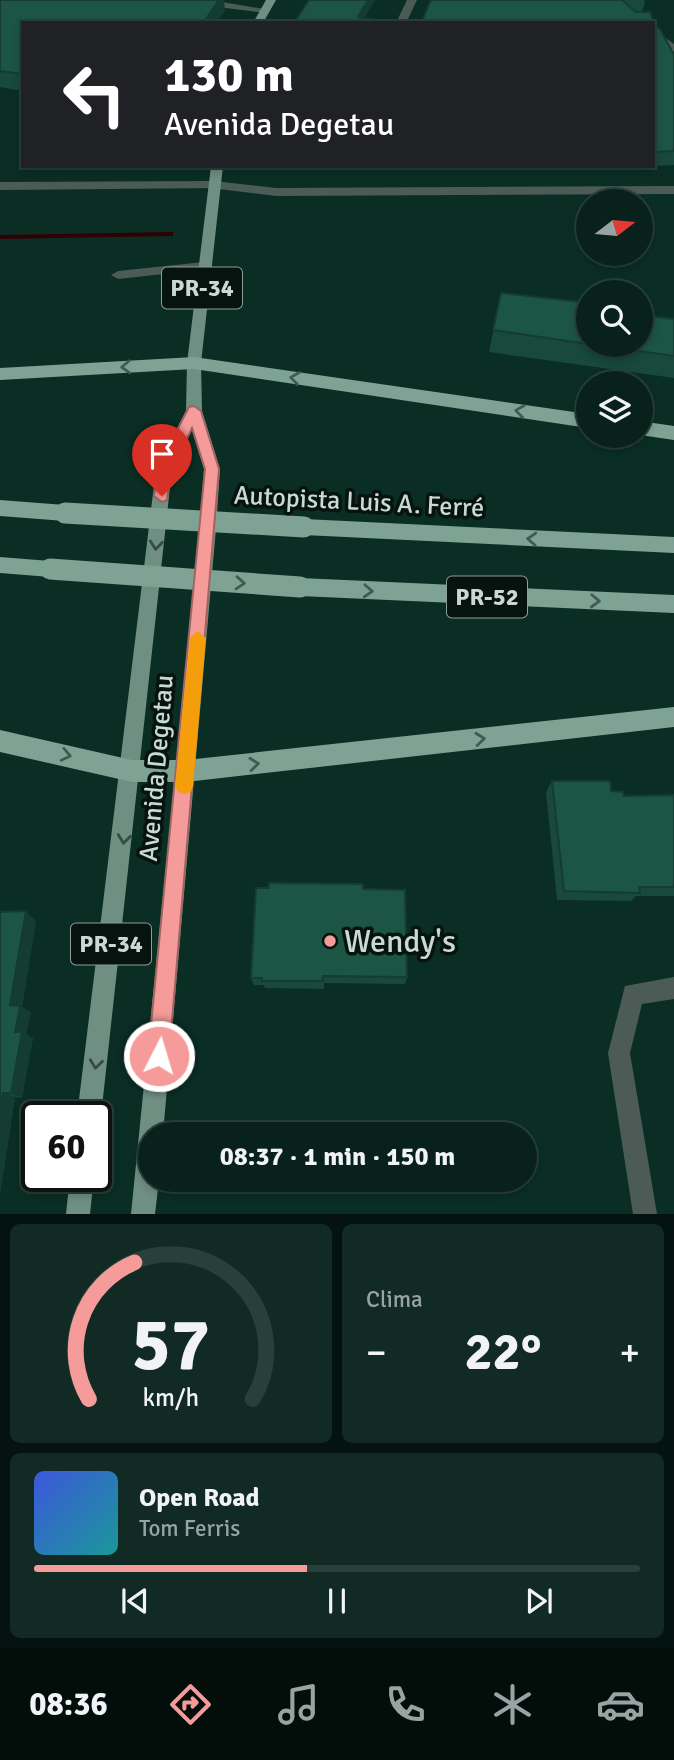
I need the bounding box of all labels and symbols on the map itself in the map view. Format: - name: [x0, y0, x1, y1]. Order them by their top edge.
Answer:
- north arrow: [576, 189, 653, 266]
- road number: PR-34: [162, 268, 242, 309]
- one-way arrow: [120, 359, 131, 374]
- one-way arrow: [289, 371, 301, 386]
- one-way arrow: [515, 403, 526, 418]
- pin: [132, 424, 192, 496]
- street label: Autopista Luis A. Ferré: [233, 479, 485, 525]
- one-way arrow: [527, 532, 538, 547]
- one-way arrow: [149, 539, 164, 551]
- one-way arrow: [235, 575, 246, 590]
- road number: PR-52: [447, 576, 527, 618]
- one-way arrow: [363, 583, 374, 598]
- one-way arrow: [590, 594, 601, 609]
- street label: Avenida Degetau: [133, 674, 181, 863]
- one-way arrow: [474, 732, 486, 747]
- one-way arrow: [60, 746, 72, 761]
- one-way arrow: [248, 756, 260, 771]
- one-way arrow: [116, 833, 131, 844]
- place label: Wendy's: [344, 922, 456, 961]
- road number: PR-34: [71, 924, 151, 964]
- marker: Wendy's: [322, 933, 338, 949]
- position arrow: [122, 1019, 196, 1093]
- one-way arrow: [88, 1059, 103, 1070]
- speed limit sign: 60: [21, 1101, 112, 1192]

